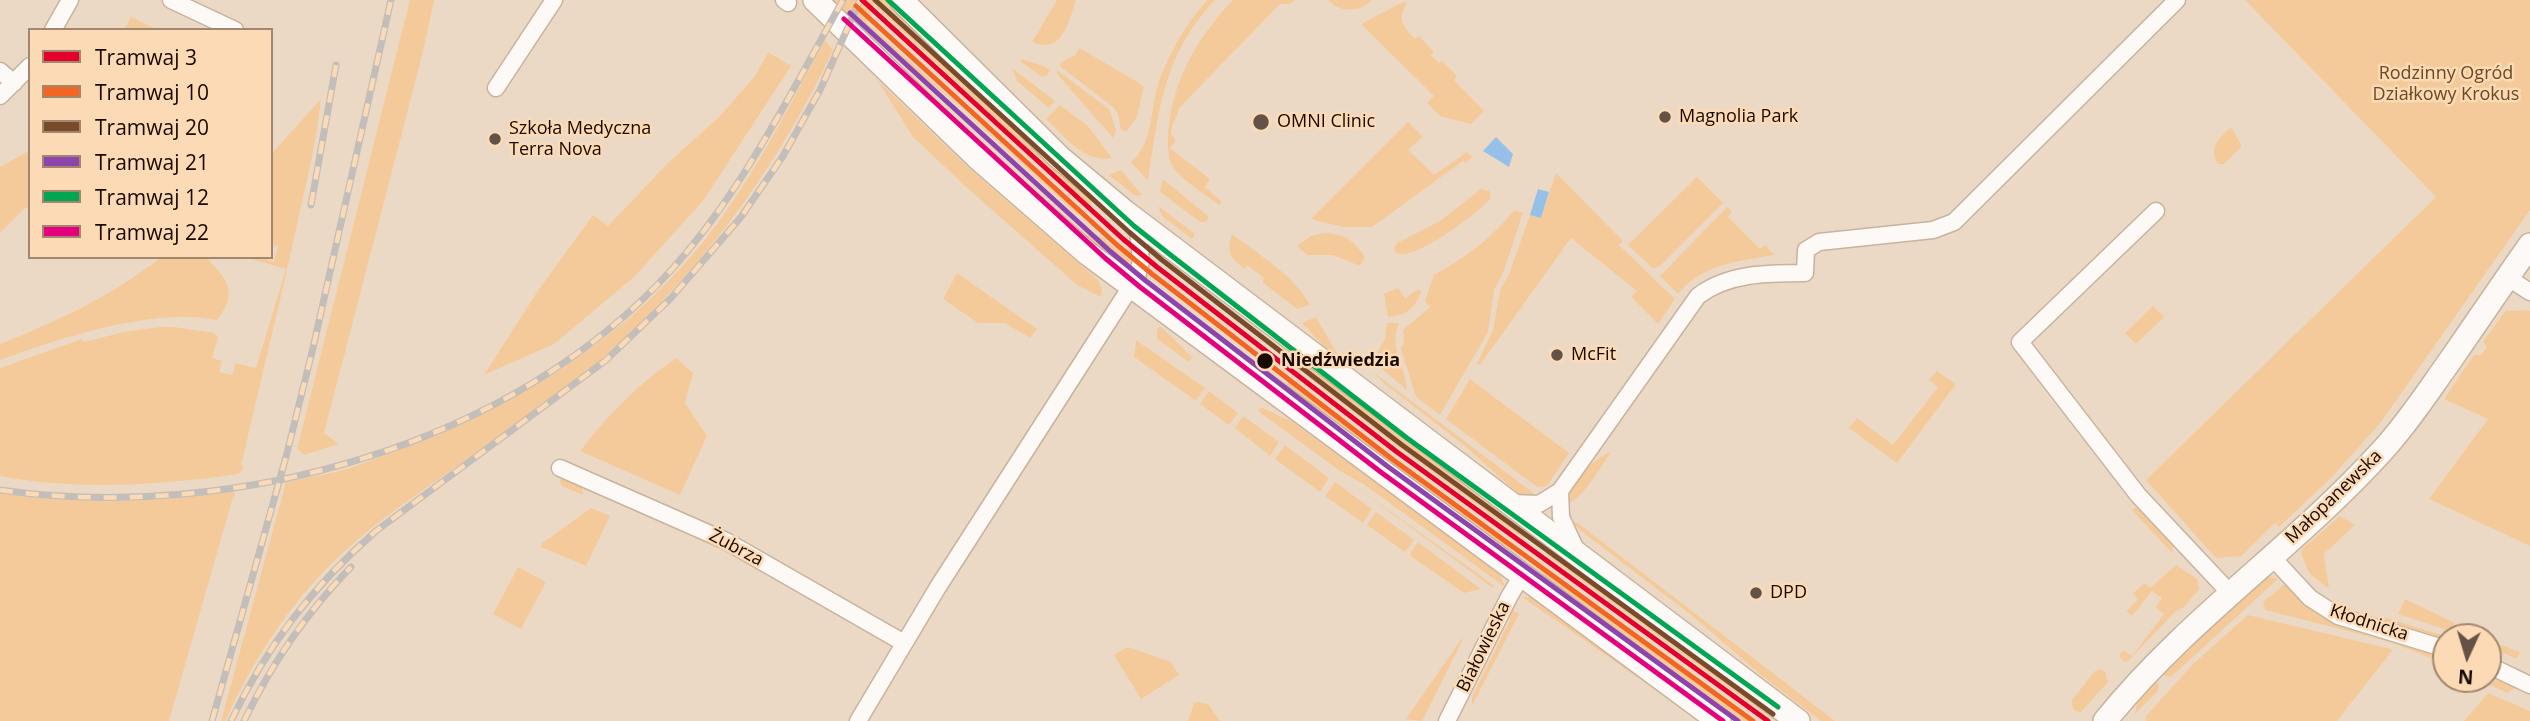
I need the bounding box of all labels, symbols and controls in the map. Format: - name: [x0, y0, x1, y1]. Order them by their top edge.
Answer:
- legend: [28, 28, 273, 259]
- text: Tramwaj 3: [95, 43, 197, 71]
- park label: Rodzinny Ogród Działkowy Krokus: [2373, 63, 2519, 106]
- text: Tramwaj 10: [95, 78, 209, 106]
- place label: Magnolia Park: [1679, 106, 1798, 128]
- marker: Magnolia Park: [1657, 109, 1673, 125]
- place label: OMNI Clinic: [1277, 111, 1375, 133]
- marker: OMNI Clinic: [1251, 112, 1271, 132]
- text: Tramwaj 20: [95, 113, 209, 141]
- place label: Szkoła Medyczna Terra Nova: [509, 118, 651, 160]
- marker: Szkoła Medyczna Terra Nova: [487, 131, 503, 147]
- text: Tramwaj 21: [95, 148, 209, 176]
- text: Tramwaj 12: [95, 183, 209, 211]
- text: Tramwaj 22: [95, 218, 209, 246]
- place label: McFit: [1571, 344, 1616, 366]
- marker: McFit: [1549, 347, 1565, 363]
- place label: Niedźwiedzia: [1281, 350, 1400, 372]
- marker: Niedźwiedzia: [1255, 351, 1275, 371]
- street label: Małopanewska: [2281, 446, 2387, 548]
- street label: Żubrza: [705, 525, 767, 571]
- place label: DPD: [1770, 582, 1807, 604]
- marker: DPD: [1748, 585, 1764, 601]
- street label: Białowieska: [1453, 598, 1515, 696]
- street label: Kłodnicka: [2327, 600, 2411, 646]
- north arrow: [2432, 623, 2502, 693]
- text: N: [2457, 663, 2474, 690]

